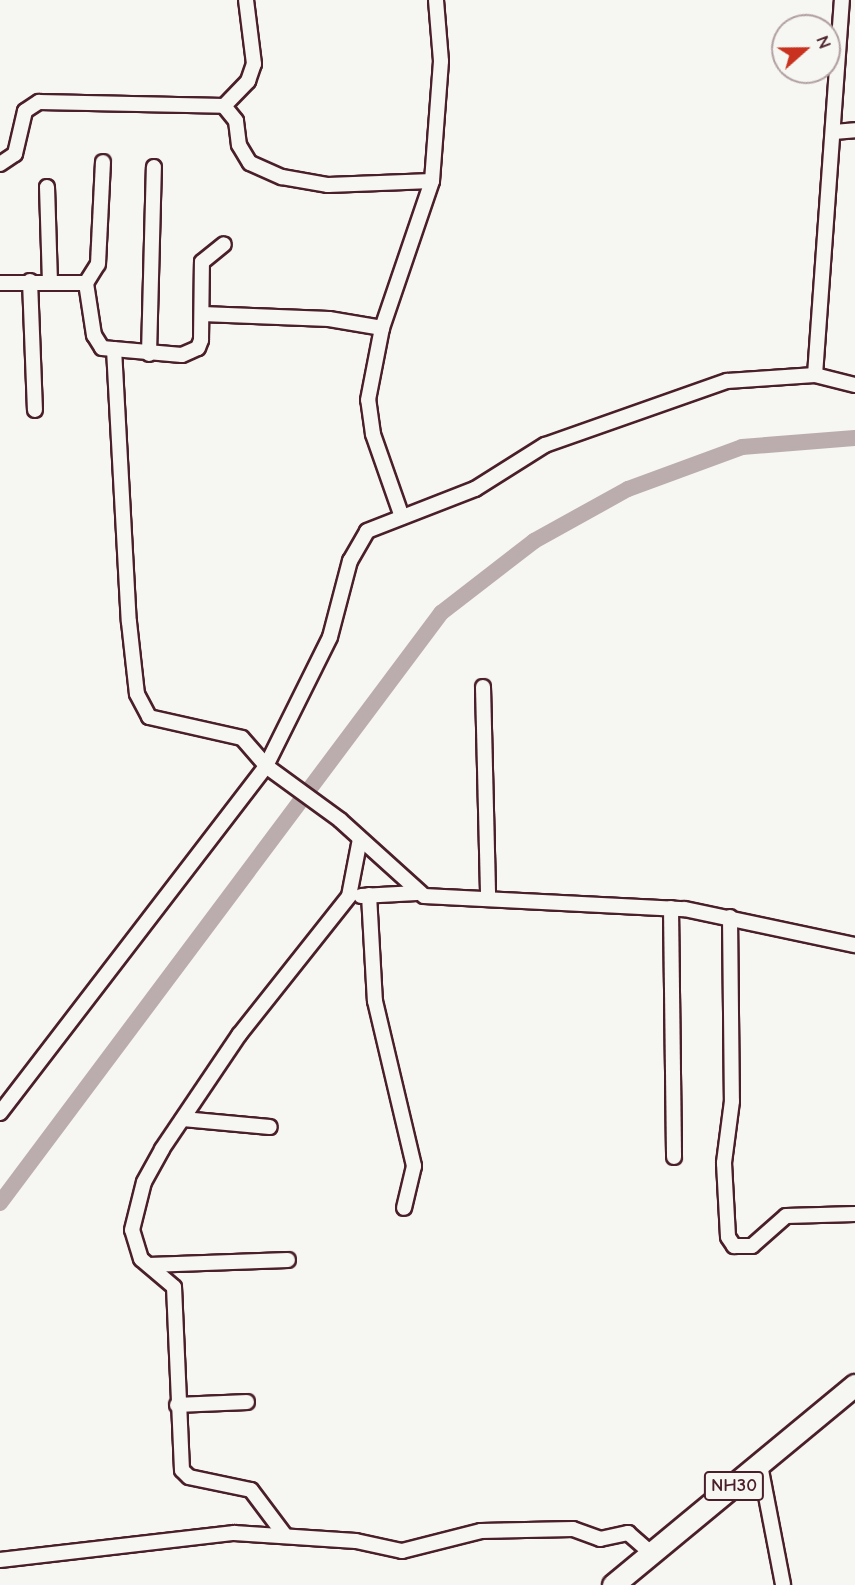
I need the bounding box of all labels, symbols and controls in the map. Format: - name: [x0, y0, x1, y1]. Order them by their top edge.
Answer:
- north arrow: [771, 14, 841, 84]
- text: N: [811, 32, 836, 52]
- road number: NH30: [702, 1470, 766, 1502]

